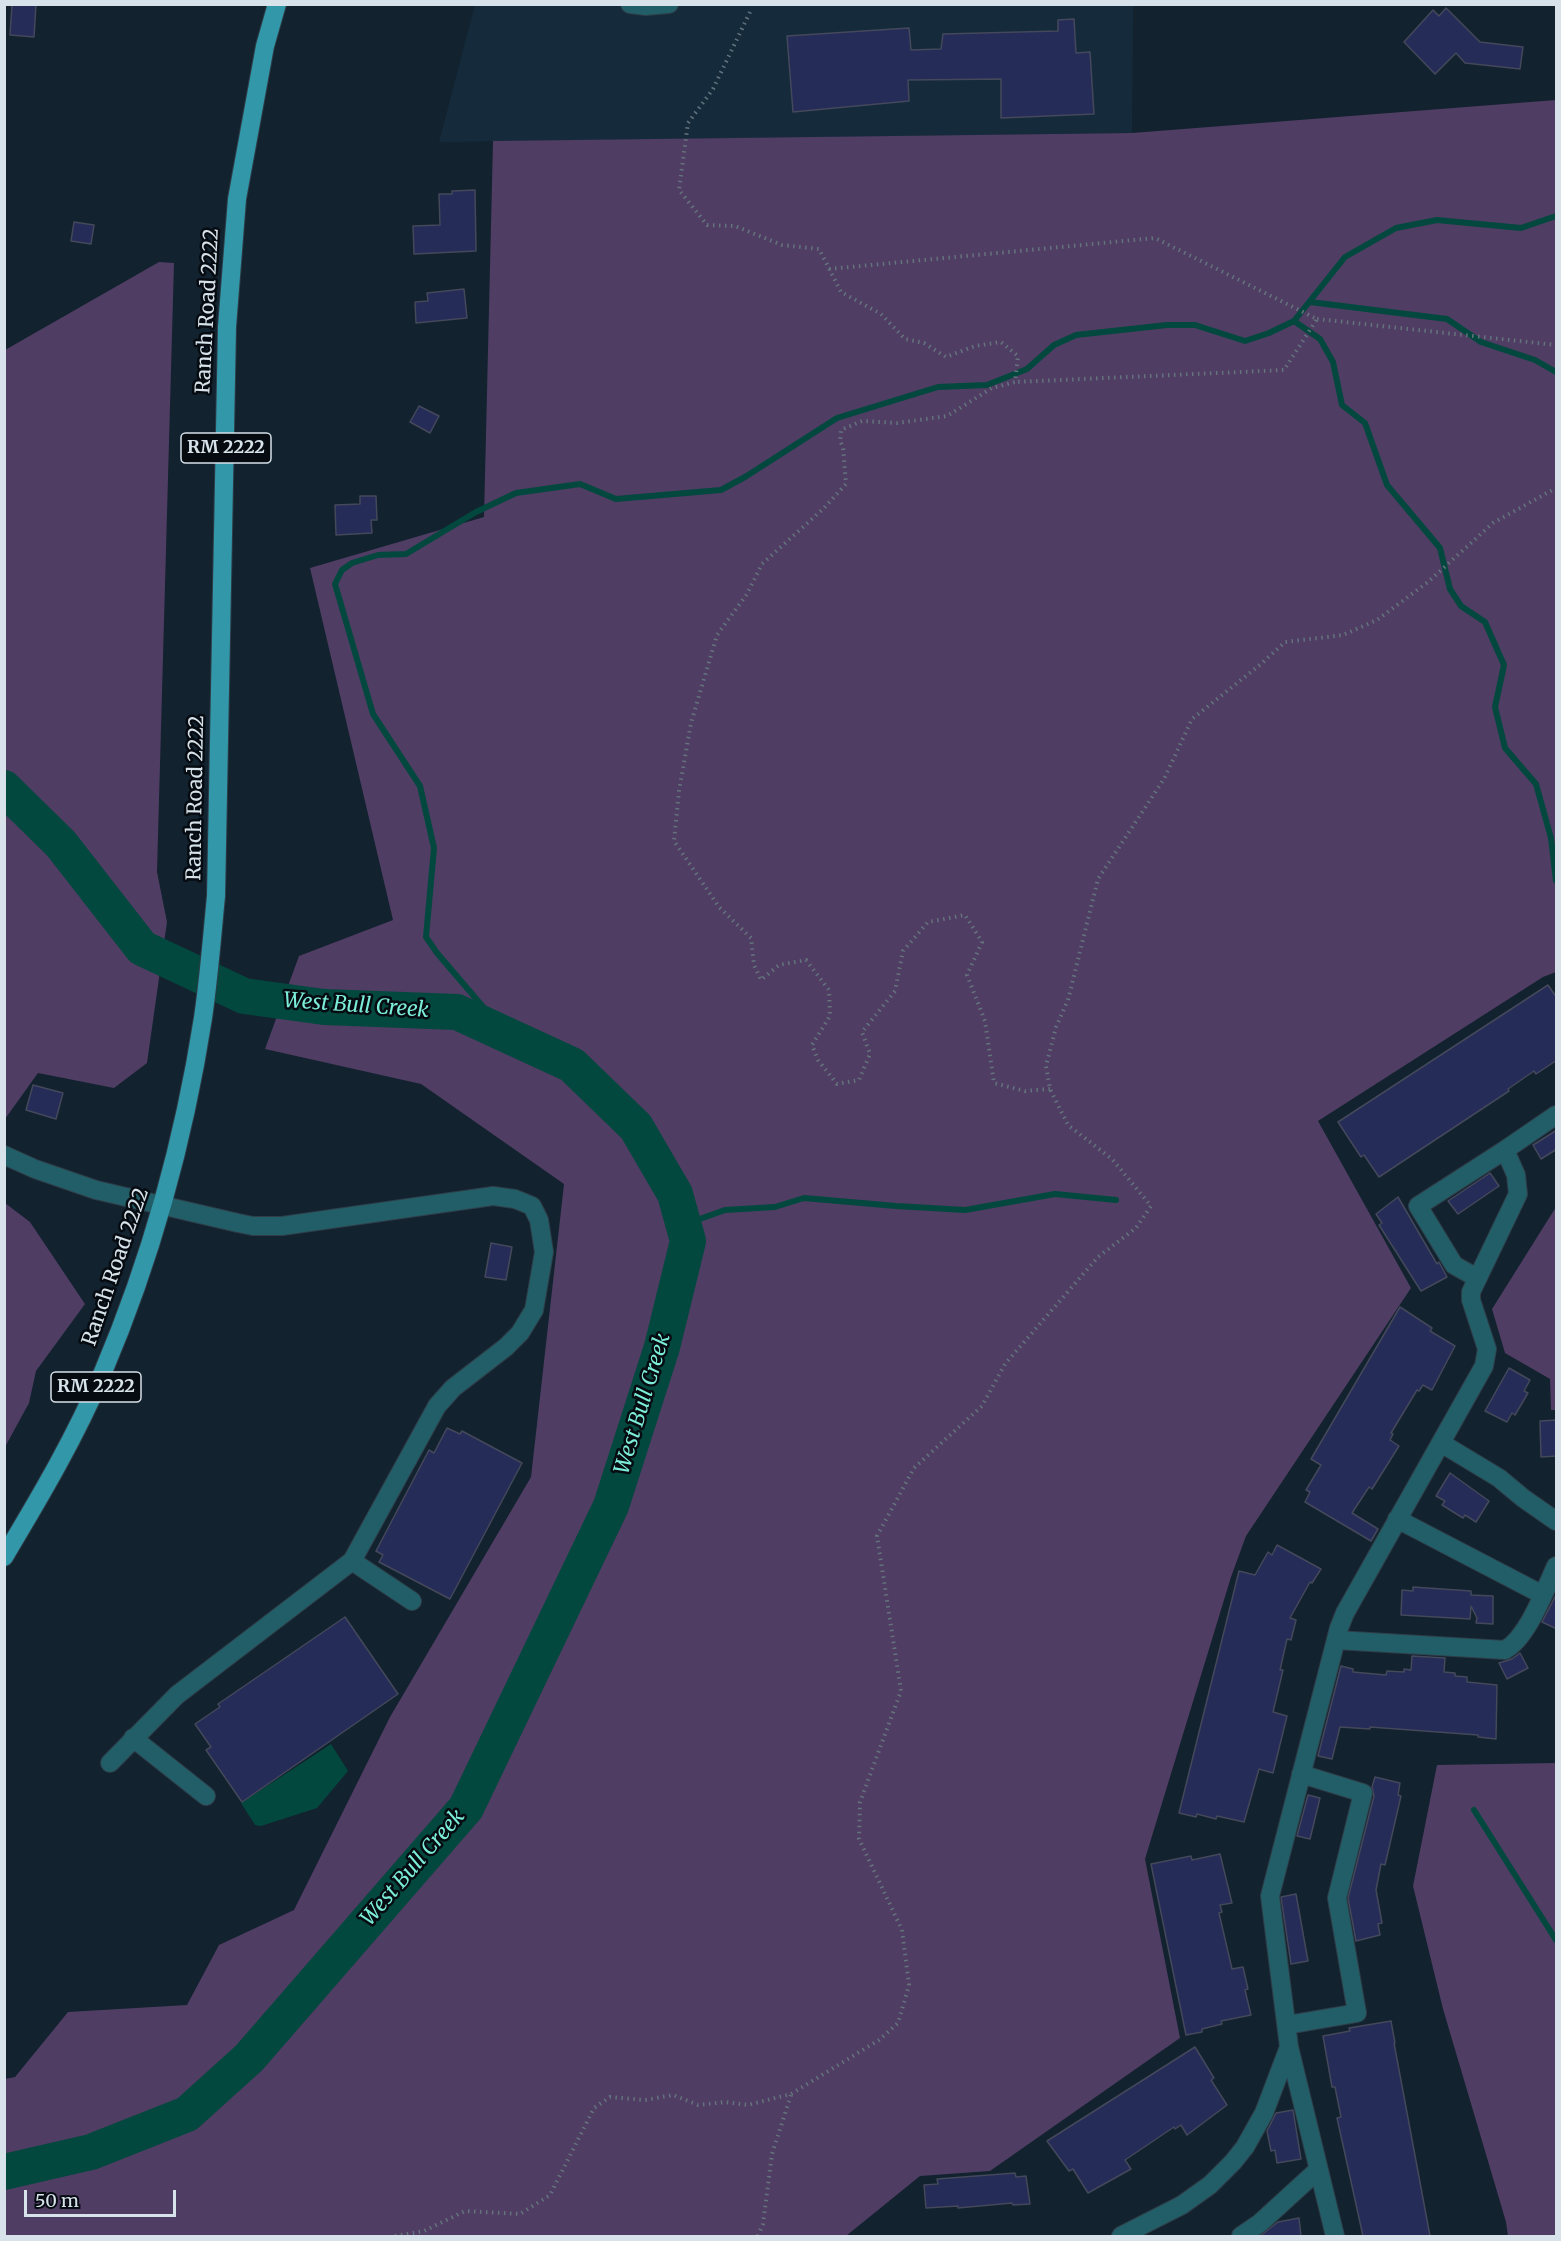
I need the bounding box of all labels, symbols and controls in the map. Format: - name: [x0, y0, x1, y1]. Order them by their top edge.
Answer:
- street label: Ranch Road 2222: [192, 228, 224, 394]
- road number: RM 2222: [181, 433, 271, 463]
- street label: Ranch Road 2222: [183, 715, 209, 881]
- water label: West Bull Creek: [282, 988, 430, 1024]
- street label: Ranch Road 2222: [78, 1185, 154, 1349]
- water label: West Bull Creek: [610, 1331, 676, 1477]
- road number: RM 2222: [51, 1372, 141, 1402]
- water label: West Bull Creek: [356, 1805, 470, 1931]
- scale bar: [27, 2178, 178, 2216]
- text: 50 m: [35, 2189, 79, 2212]

